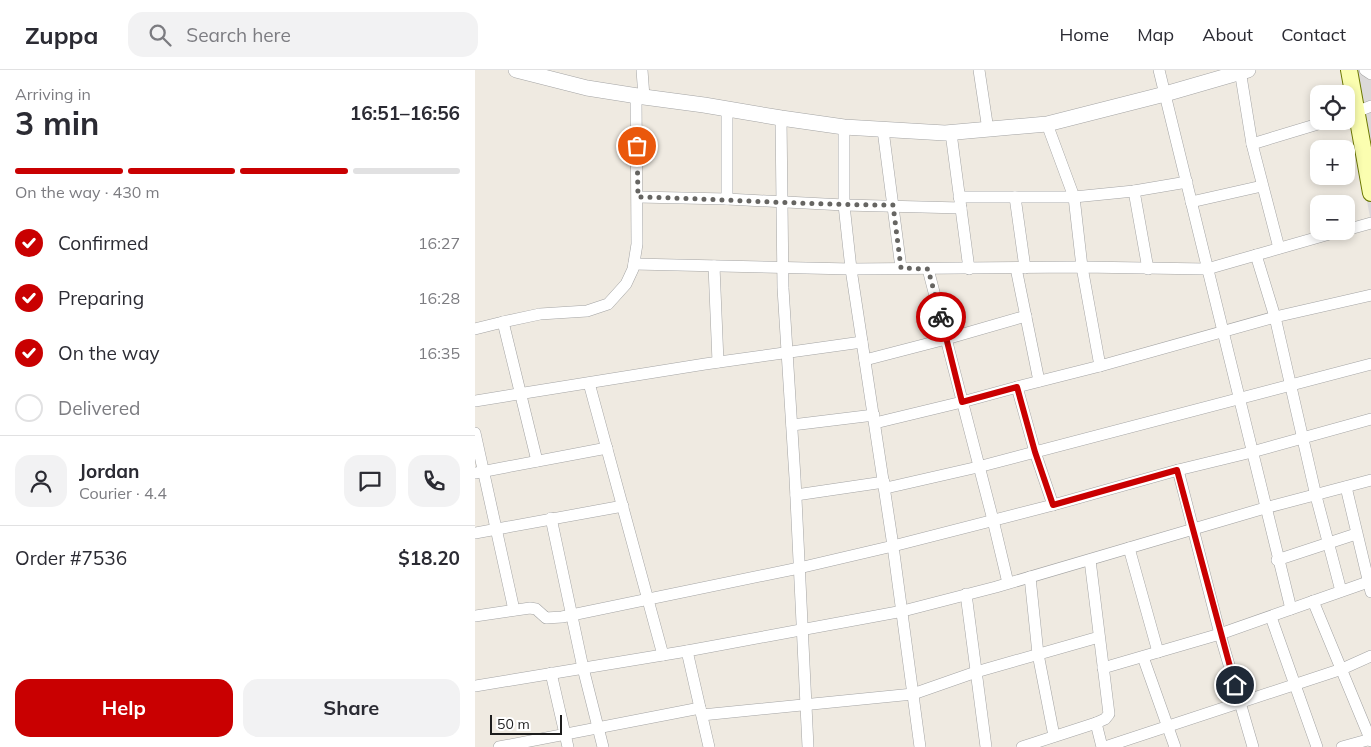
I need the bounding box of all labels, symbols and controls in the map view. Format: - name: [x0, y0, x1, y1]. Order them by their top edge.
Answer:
- search box: [128, 12, 478, 57]
- text: Zuppa: [25, 20, 98, 50]
- icon: search: [146, 21, 174, 49]
- text: Search here: [186, 23, 291, 47]
- text: Home: [1059, 23, 1109, 46]
- text: Map: [1137, 23, 1174, 46]
- text: About: [1202, 23, 1253, 46]
- text: Contact: [1281, 23, 1346, 46]
- text: Arriving in: [15, 84, 91, 104]
- map controls: [1310, 85, 1355, 240]
- button: locate: [1310, 85, 1355, 130]
- text: 16:51–16:56: [350, 101, 460, 125]
- text: 3 min: [15, 103, 99, 143]
- pin: [616, 125, 658, 167]
- icon: bag: [623, 132, 651, 160]
- button: +: [1310, 140, 1355, 185]
- text: On the way · 430 m: [15, 182, 160, 202]
- button: −: [1310, 195, 1355, 240]
- icon: check: [15, 229, 43, 257]
- text: Confirmed: [58, 231, 149, 255]
- text: 16:27: [418, 233, 460, 253]
- icon: check: [15, 284, 43, 312]
- text: Preparing: [58, 286, 144, 310]
- text: 16:28: [418, 288, 460, 308]
- courier: [916, 292, 966, 342]
- icon: bike: [927, 303, 955, 331]
- icon: check: [15, 339, 43, 367]
- text: On the way: [58, 341, 160, 365]
- text: 16:35: [418, 343, 460, 363]
- text: Delivered: [58, 396, 140, 420]
- button: person: [15, 455, 67, 507]
- button: chat: [344, 455, 396, 507]
- button: phone: [408, 455, 460, 507]
- text: Jordan: [79, 459, 139, 483]
- text: Courier · 4.4: [79, 483, 167, 503]
- text: Order #7536: [15, 546, 127, 570]
- text: $18.20: [398, 546, 460, 570]
- pin: [1214, 664, 1256, 706]
- icon: home: [1221, 671, 1249, 699]
- button: Help: [15, 679, 233, 737]
- button: Share: [243, 679, 460, 737]
- scale bar: [490, 712, 563, 735]
- text: 50 m: [497, 715, 530, 733]

